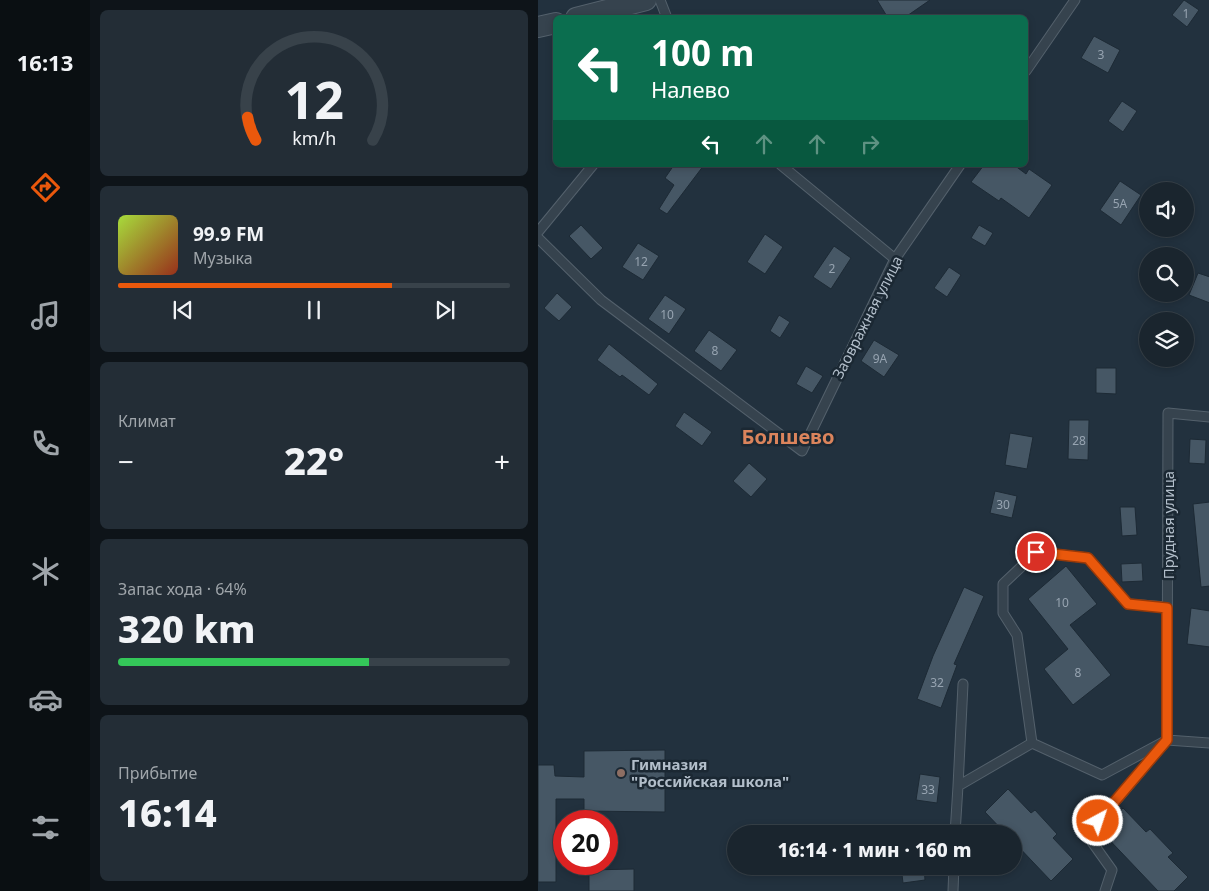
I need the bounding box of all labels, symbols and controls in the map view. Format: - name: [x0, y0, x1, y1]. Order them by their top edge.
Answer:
- house number: 1: [1183, 5, 1189, 22]
- text: 100 m: [651, 29, 754, 76]
- icon: left: [568, 35, 633, 100]
- house number: 3: [1098, 46, 1105, 63]
- text: 16:13: [17, 47, 73, 77]
- text: 12: [284, 63, 344, 134]
- text: Налево: [651, 74, 730, 104]
- text: km/h: [292, 126, 336, 150]
- icon: left: [697, 130, 725, 158]
- icon: ahead: [750, 130, 778, 158]
- icon: ahead: [803, 130, 831, 158]
- icon: right: [856, 130, 884, 158]
- icon: directions: [28, 170, 63, 205]
- map controls: [1139, 182, 1194, 367]
- button: sound: [1139, 182, 1194, 237]
- house number: 5А: [1113, 195, 1128, 212]
- text: 99.9 FM: [193, 221, 264, 247]
- text: Музыка: [193, 247, 253, 269]
- button: search: [1139, 247, 1194, 302]
- street label: Заовражная улица: [827, 252, 907, 382]
- house number: 12: [634, 253, 648, 270]
- house number: 2: [829, 260, 836, 277]
- icon: previous: [169, 296, 197, 324]
- icon: pause: [300, 296, 328, 324]
- icon: next: [431, 296, 459, 324]
- icon: music: [28, 298, 63, 333]
- house number: 10: [660, 306, 674, 323]
- button: layers: [1139, 312, 1194, 367]
- house number: 8: [712, 342, 719, 359]
- house number: 9А: [873, 350, 888, 367]
- text: Климат: [118, 410, 176, 432]
- district label: Болшево: [742, 423, 834, 450]
- icon: phone: [28, 426, 63, 461]
- house number: 28: [1072, 432, 1086, 449]
- text: 22°: [284, 434, 344, 486]
- text: −: [118, 442, 134, 480]
- text: +: [494, 442, 510, 480]
- street label: Прудная улица: [1158, 471, 1178, 579]
- house number: 30: [996, 496, 1010, 513]
- pin: [1015, 531, 1057, 573]
- icon: arrive: [1022, 538, 1050, 566]
- icon: climate: [28, 554, 63, 589]
- text: Запас хода · 64%: [118, 578, 247, 600]
- house number: 10: [1055, 594, 1069, 611]
- text: 320 km: [118, 602, 256, 654]
- house number: 8: [1075, 664, 1082, 681]
- house number: 32: [930, 674, 944, 691]
- icon: car: [28, 682, 63, 717]
- place label: Гимназия "Российская школа": [631, 754, 789, 791]
- text: Прибытие: [118, 762, 197, 784]
- marker: Гимназия "Российская школа": [615, 767, 627, 779]
- house number: 33: [921, 781, 935, 798]
- text: 16:14: [118, 786, 217, 838]
- position arrow: [1071, 794, 1123, 846]
- icon: filters: [28, 810, 63, 845]
- speed limit sign: 20: [553, 810, 618, 875]
- text: 16:14 · 1 мин · 160 m: [778, 837, 971, 863]

